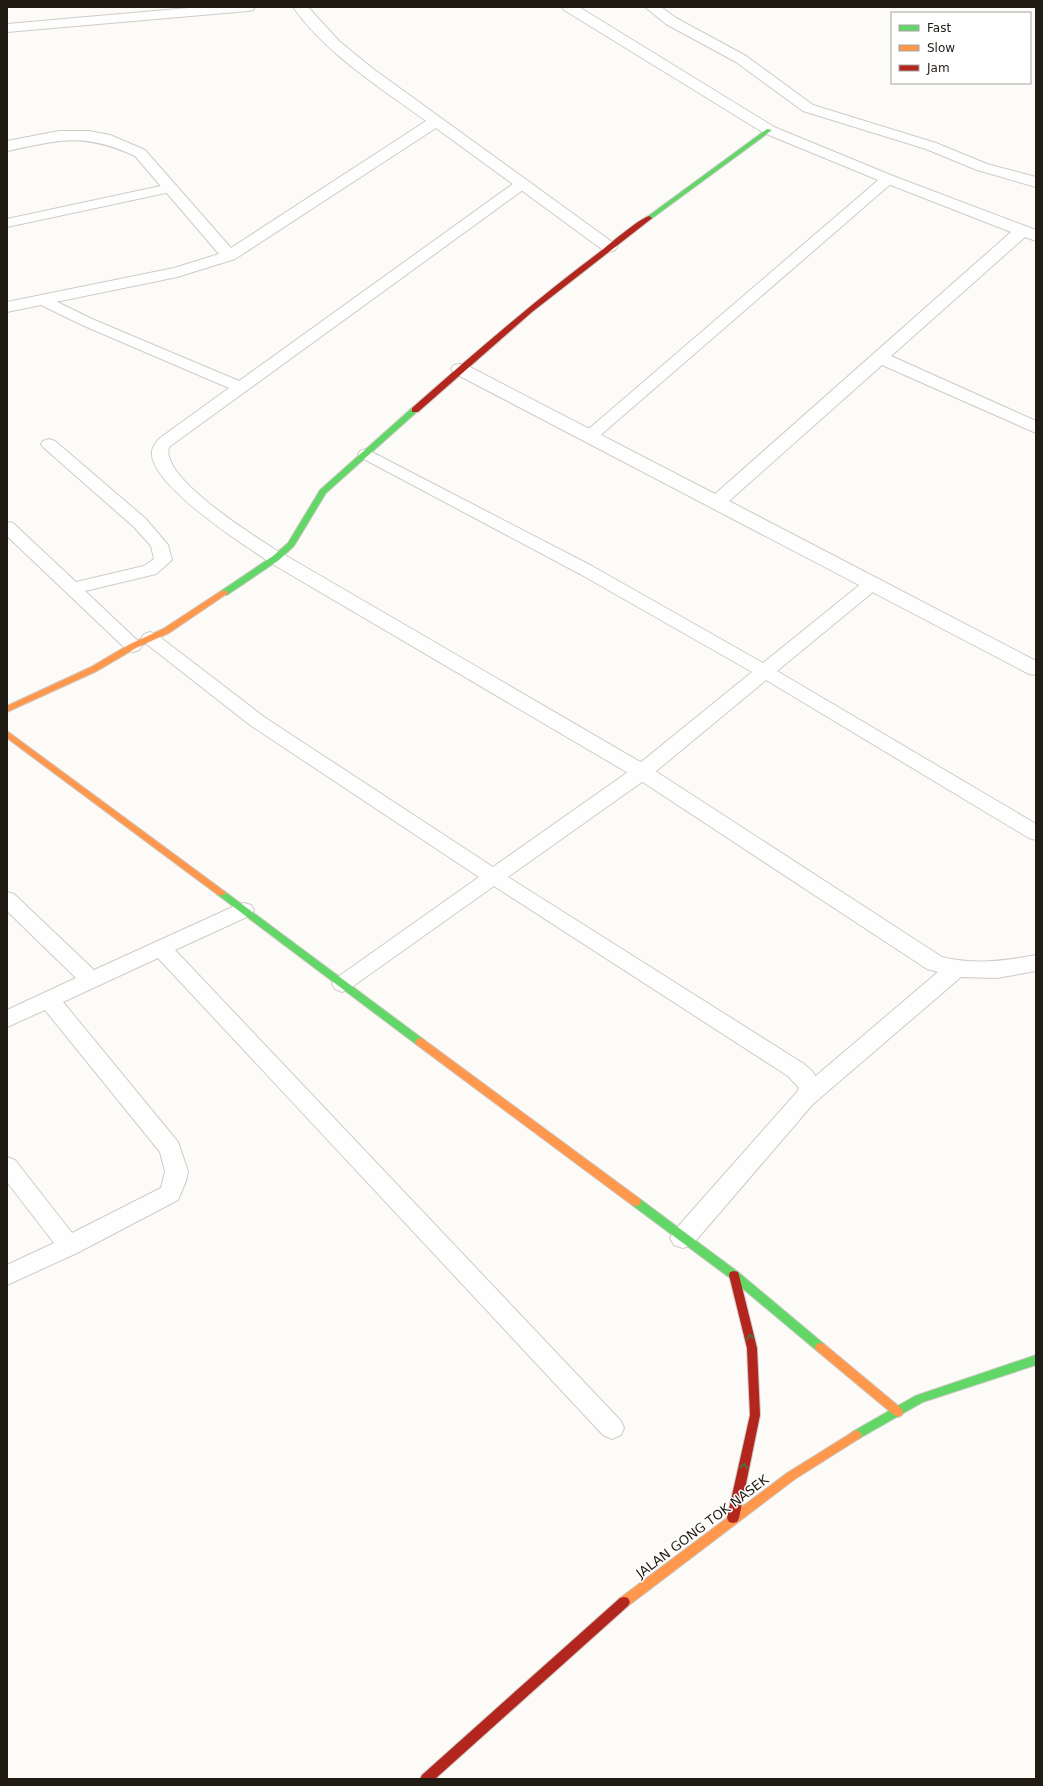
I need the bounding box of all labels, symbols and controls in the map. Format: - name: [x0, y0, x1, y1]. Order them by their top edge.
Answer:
- legend: [891, 12, 1031, 84]
- text: Fast: [927, 21, 951, 35]
- text: Slow: [927, 41, 955, 55]
- text: Jam: [926, 61, 950, 75]
- one-way arrow: [746, 1334, 755, 1341]
- one-way arrow: [739, 1463, 748, 1469]
- street label: JALAN GONG TOK NASEK: [633, 1472, 772, 1582]

